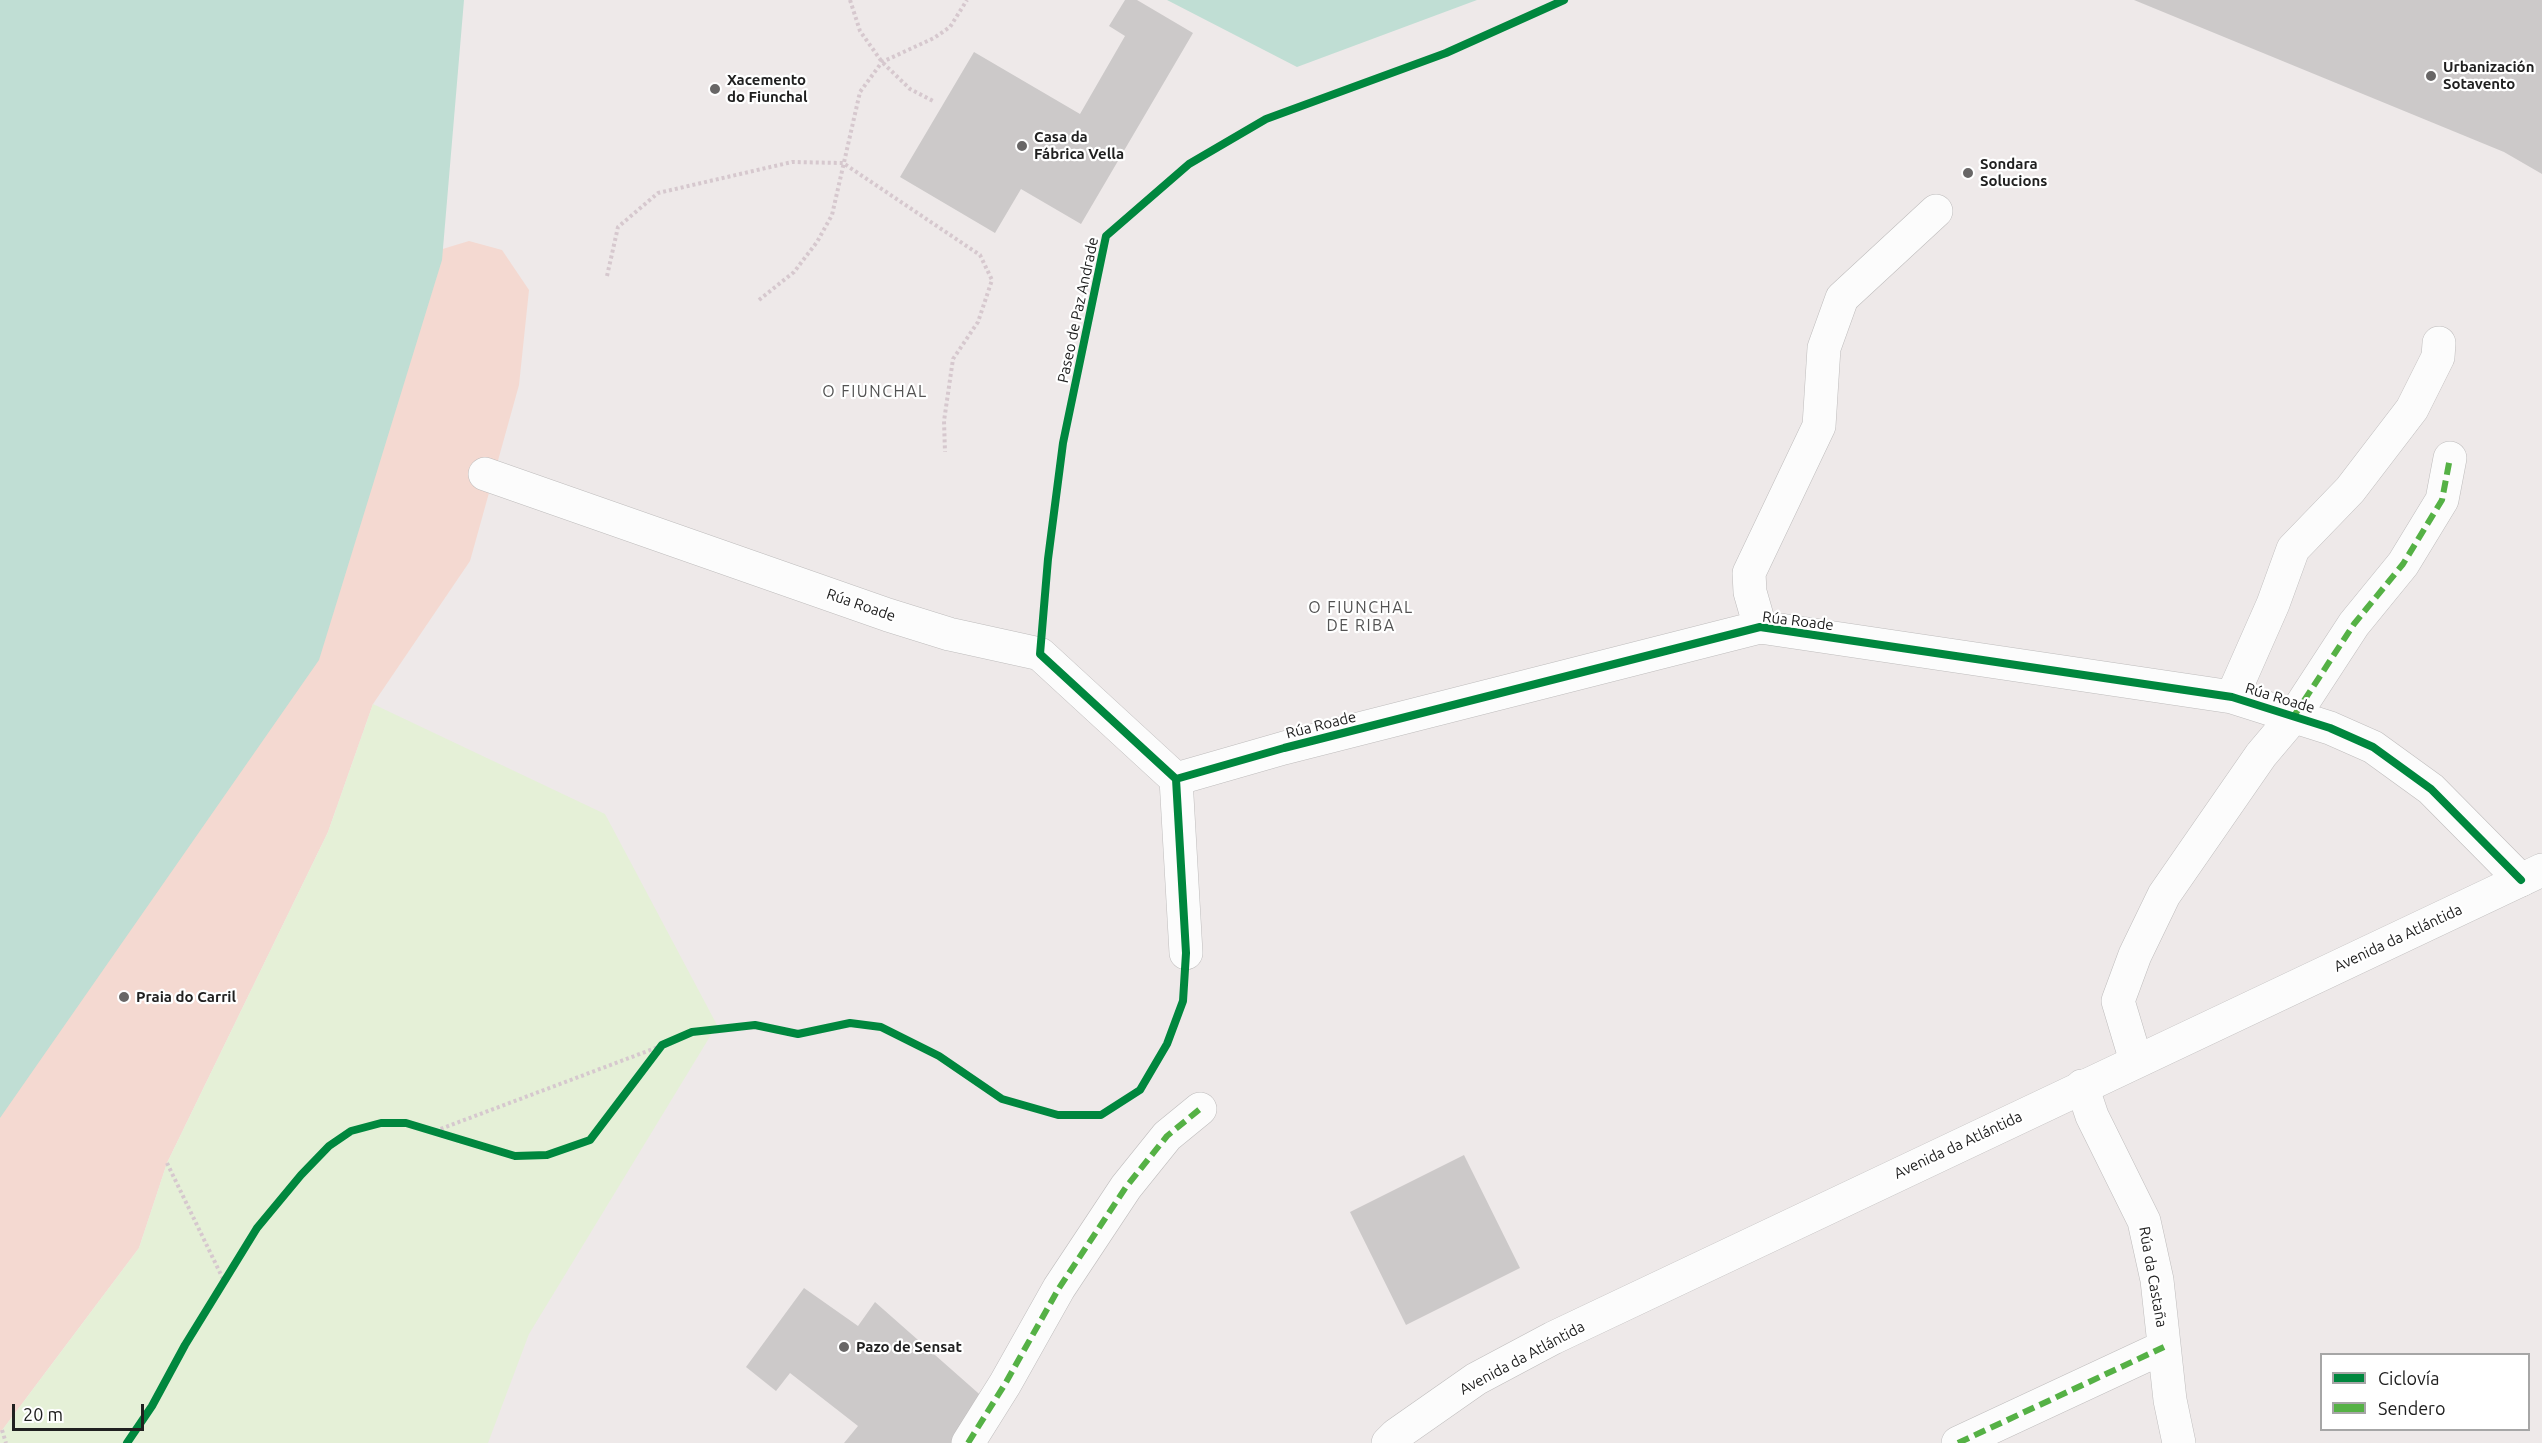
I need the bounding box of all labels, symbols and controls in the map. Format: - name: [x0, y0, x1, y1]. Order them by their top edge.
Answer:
- place label: Urbanización Sotavento: [2443, 58, 2534, 93]
- marker: Urbanización Sotavento: [2424, 69, 2438, 83]
- place label: Xacemento do Fiunchal: [727, 71, 808, 106]
- marker: Xacemento do Fiunchal: [708, 82, 722, 96]
- place label: Casa da Fábrica Vella: [1034, 128, 1124, 163]
- marker: Casa da Fábrica Vella: [1015, 139, 1029, 153]
- place label: Sondara Solucions: [1980, 155, 2047, 190]
- marker: Sondara Solucions: [1961, 166, 1975, 180]
- street label: Paseo de Paz Andrade: [1054, 236, 1102, 384]
- district label: O FIUNCHAL: [822, 382, 928, 402]
- street label: Rúa Roade: [824, 585, 898, 625]
- district label: O FIUNCHAL DE RIBA: [1308, 598, 1414, 636]
- street label: Rúa Roade: [1761, 608, 1835, 634]
- street label: Rúa Roade: [2243, 679, 2317, 717]
- street label: Rúa Roade: [1284, 708, 1358, 742]
- street label: Avenida da Atlántida: [2331, 900, 2465, 976]
- place label: Praia do Carril: [136, 988, 236, 1006]
- marker: Praia do Carril: [117, 990, 131, 1004]
- street label: Avenida da Atlántida: [1891, 1107, 2025, 1183]
- street label: Rúa da Castaña: [2135, 1225, 2171, 1329]
- street label: Avenida da Atlántida: [1456, 1317, 1588, 1399]
- place label: Pazo de Sensat: [856, 1338, 962, 1356]
- marker: Pazo de Sensat: [837, 1340, 851, 1354]
- legend: [2320, 1353, 2530, 1431]
- text: Ciclovía: [2378, 1368, 2439, 1388]
- scale bar: [15, 1392, 147, 1430]
- text: Sendero: [2378, 1398, 2445, 1418]
- text: 20 m: [23, 1404, 63, 1424]

